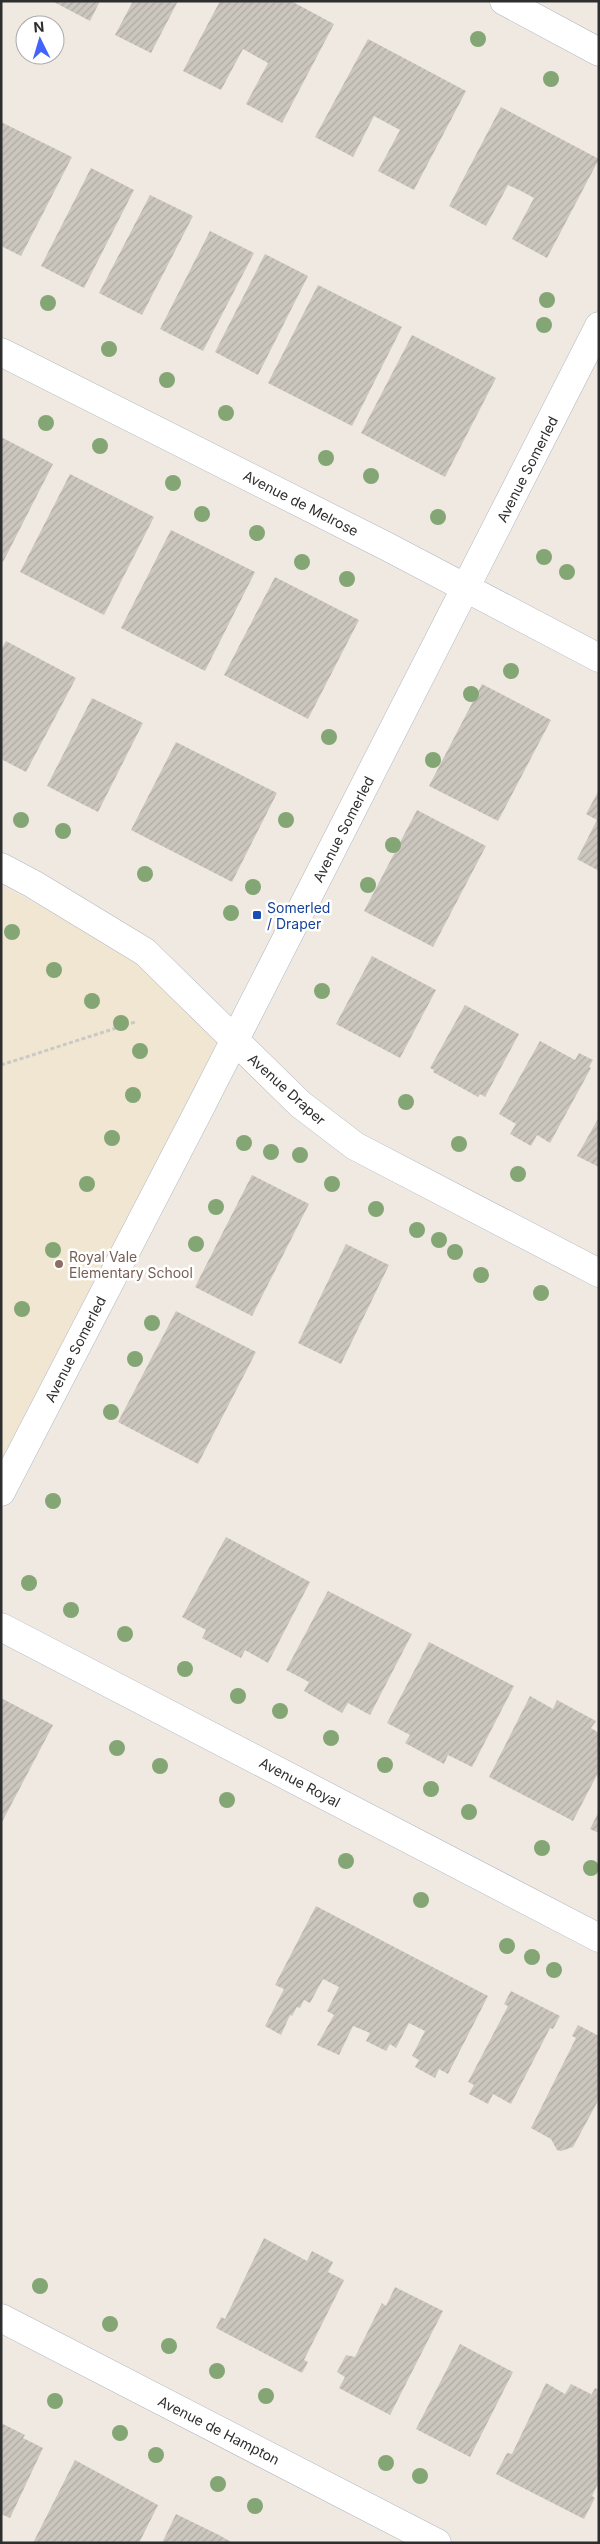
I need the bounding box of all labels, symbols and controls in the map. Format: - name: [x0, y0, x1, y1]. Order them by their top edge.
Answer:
- north arrow: [15, 15, 65, 65]
- text: N: [33, 18, 45, 35]
- street label: Avenue Somerled: [493, 413, 561, 525]
- street label: Avenue de Melrose: [241, 467, 361, 539]
- street label: Avenue Somerled: [309, 773, 377, 885]
- place label: Somerled / Draper: [267, 899, 330, 932]
- marker: Somerled / Draper: [251, 909, 263, 921]
- street label: Avenue Draper: [245, 1050, 329, 1128]
- place label: Royal Vale Elementary School: [69, 1248, 193, 1281]
- marker: Royal Vale Elementary School: [53, 1258, 65, 1270]
- street label: Avenue Somerled: [41, 1293, 109, 1405]
- street label: Avenue Royal: [257, 1754, 343, 1810]
- street label: Avenue de Hampton: [155, 2392, 283, 2468]

